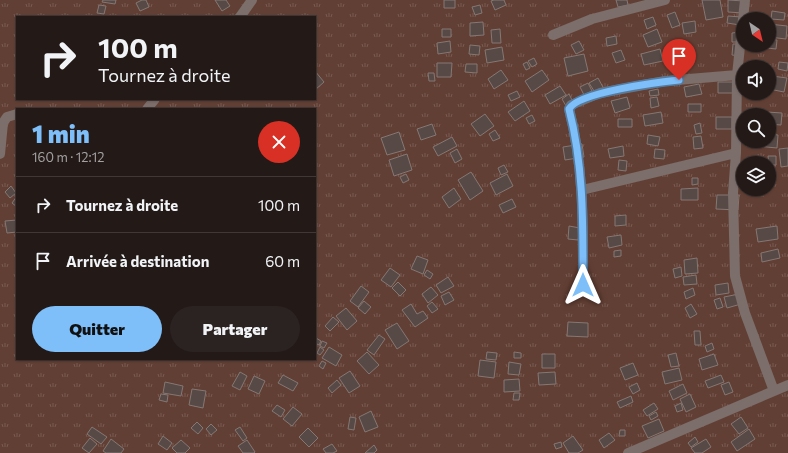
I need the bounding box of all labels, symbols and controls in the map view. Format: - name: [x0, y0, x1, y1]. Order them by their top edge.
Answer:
- north arrow: [736, 12, 776, 52]
- map controls: [736, 12, 776, 196]
- text: 100 m: [98, 30, 178, 64]
- icon: right: [32, 32, 84, 84]
- pin: [662, 39, 696, 80]
- icon: arrive: [668, 45, 690, 67]
- button: sound: [736, 60, 776, 100]
- text: Tournez à droite: [98, 64, 231, 86]
- button: search: [736, 108, 776, 148]
- text: 1 min: [32, 119, 90, 148]
- button: close: [258, 121, 300, 163]
- text: 160 m · 12:12: [32, 149, 104, 165]
- button: layers: [736, 156, 776, 196]
- icon: right: [32, 194, 54, 216]
- text: Tournez à droite: [66, 196, 178, 214]
- text: 100 m: [258, 196, 300, 214]
- icon: arrive: [32, 250, 54, 272]
- text: Arrivée à destination: [66, 252, 209, 270]
- text: 60 m: [265, 252, 300, 270]
- position arrow: [562, 264, 604, 306]
- button: Quitter: [32, 306, 162, 352]
- button: Partager: [170, 306, 300, 352]

